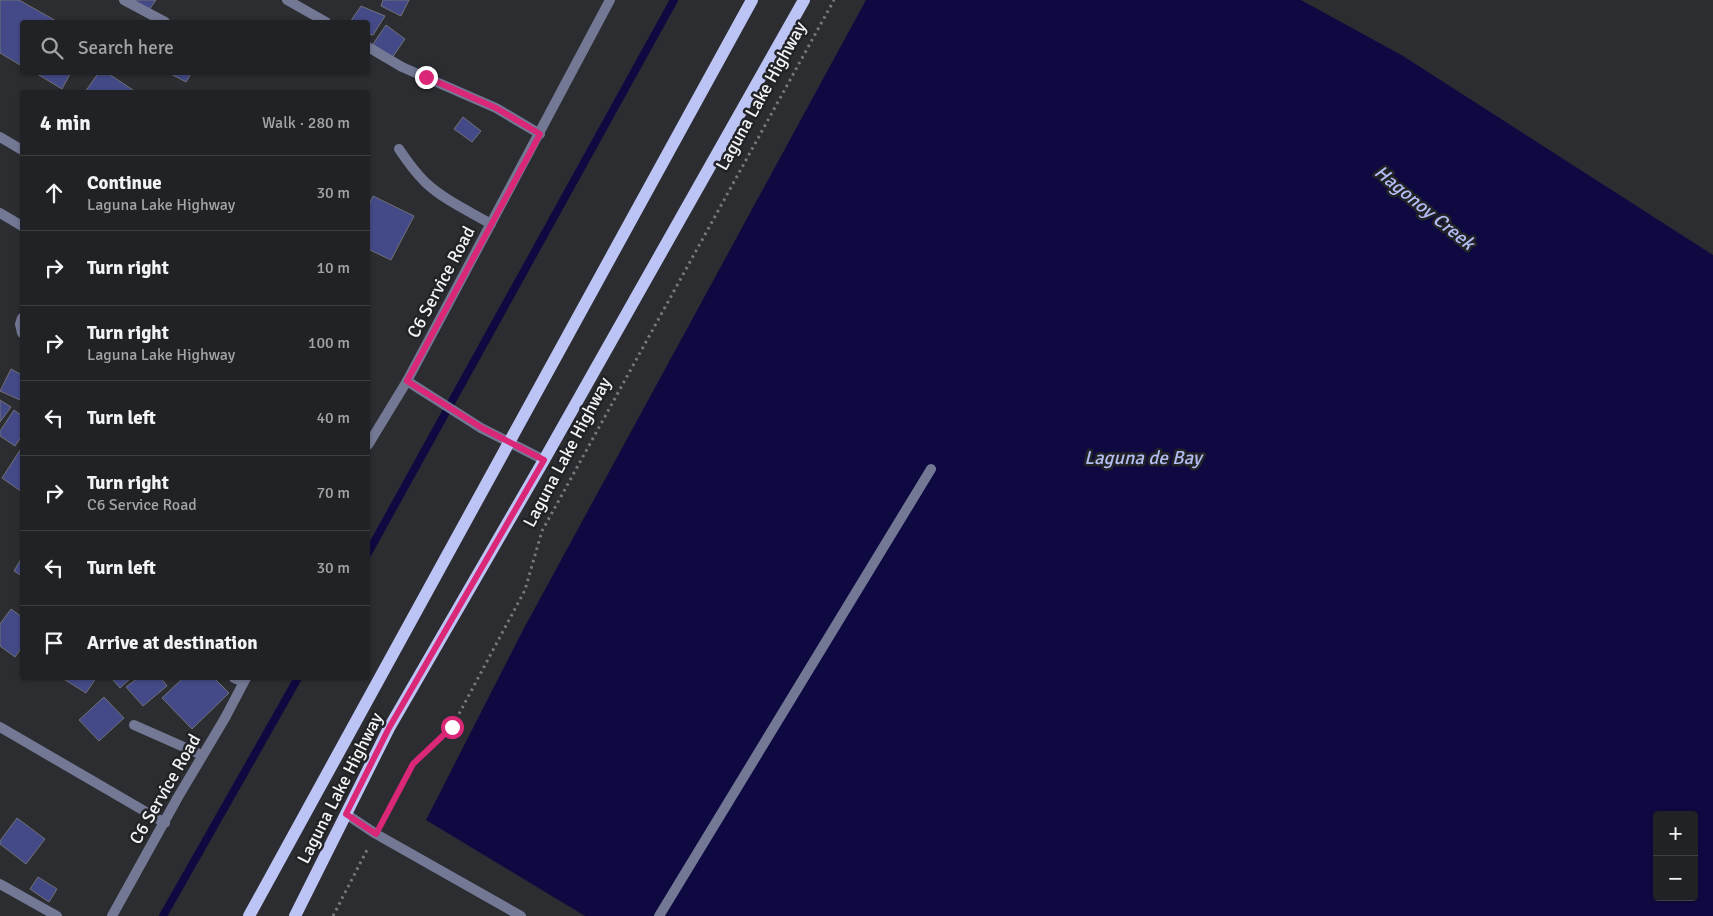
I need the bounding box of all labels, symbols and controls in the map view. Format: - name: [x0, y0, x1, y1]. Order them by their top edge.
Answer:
- street label: Laguna Lake Highway: [711, 17, 811, 174]
- search box: [20, 20, 370, 75]
- icon: search: [38, 34, 66, 62]
- text: Search here: [78, 36, 174, 60]
- route end: [415, 66, 438, 89]
- text: 4 min: [40, 110, 91, 136]
- text: Walk · 280 m: [262, 113, 350, 133]
- water label: Hagonoy Creek: [1369, 160, 1480, 256]
- text: Continue: [87, 171, 162, 195]
- icon: ahead: [40, 179, 68, 207]
- text: 30 m: [316, 183, 350, 203]
- text: Laguna Lake Highway: [87, 195, 235, 215]
- street label: C6 Service Road: [402, 222, 480, 342]
- icon: right: [40, 254, 68, 282]
- text: Turn right: [87, 256, 169, 280]
- text: 10 m: [316, 258, 350, 278]
- text: Turn right: [87, 321, 169, 345]
- icon: right: [40, 329, 68, 357]
- text: 100 m: [308, 333, 350, 353]
- text: Laguna Lake Highway: [87, 345, 235, 365]
- street label: Laguna Lake Highway: [518, 373, 616, 531]
- icon: left: [40, 404, 68, 432]
- text: Turn left: [87, 406, 156, 430]
- text: 40 m: [316, 408, 350, 428]
- water label: Laguna de Bay: [1084, 446, 1204, 470]
- text: Turn right: [87, 471, 169, 495]
- icon: right: [40, 479, 68, 507]
- text: 70 m: [316, 483, 350, 503]
- text: C6 Service Road: [87, 495, 197, 515]
- icon: left: [40, 554, 68, 582]
- text: Turn left: [87, 556, 156, 580]
- text: 30 m: [316, 558, 350, 578]
- icon: arrive: [40, 629, 68, 657]
- text: Arrive at destination: [87, 631, 258, 655]
- street label: Laguna Lake Highway: [292, 708, 388, 867]
- route start: [441, 716, 464, 739]
- street label: C6 Service Road: [125, 730, 205, 848]
- map controls: [1653, 811, 1698, 901]
- button: +: [1653, 811, 1698, 856]
- button: −: [1653, 856, 1698, 901]

